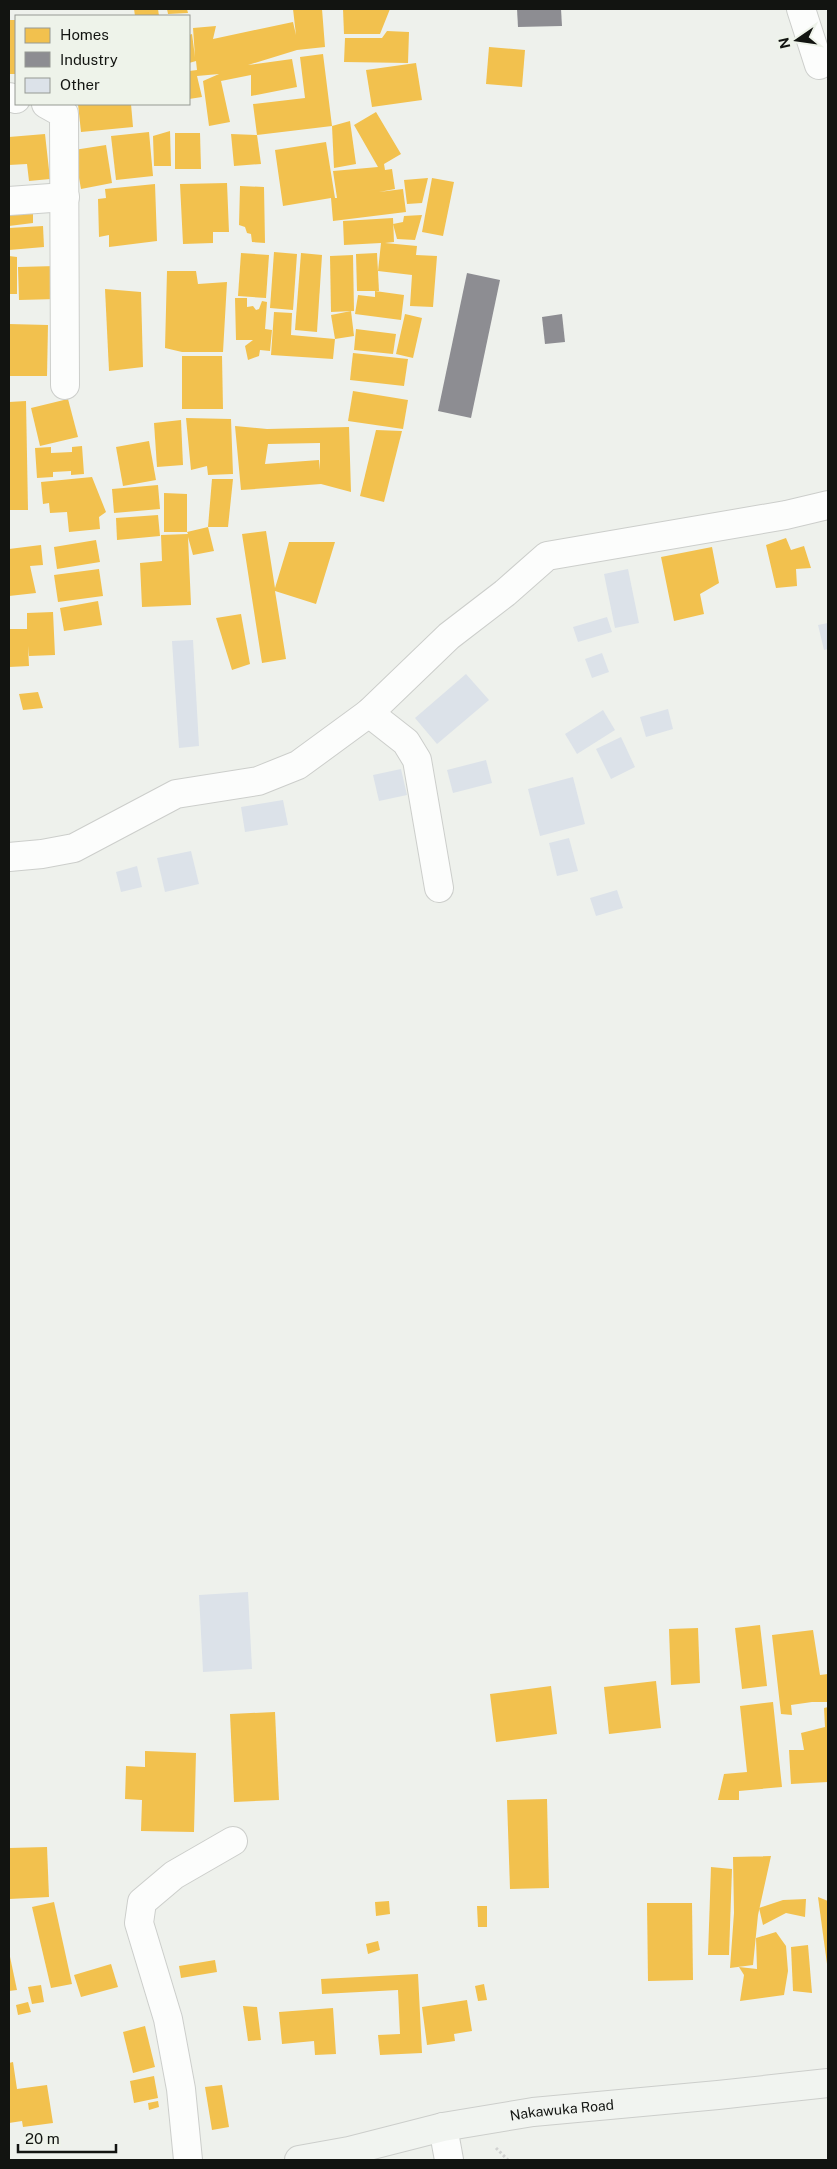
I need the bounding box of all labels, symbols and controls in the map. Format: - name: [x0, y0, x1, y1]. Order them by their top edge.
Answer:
- legend: [15, 15, 190, 105]
- north arrow: [772, 15, 822, 65]
- text: Homes: [60, 26, 109, 43]
- text: N: [775, 36, 793, 50]
- text: Industry: [60, 51, 118, 68]
- text: Other: [60, 76, 100, 93]
- street label: Nakawuka Road: [509, 2097, 615, 2124]
- scale bar: [18, 2122, 115, 2154]
- text: 20 m: [25, 2130, 60, 2147]

